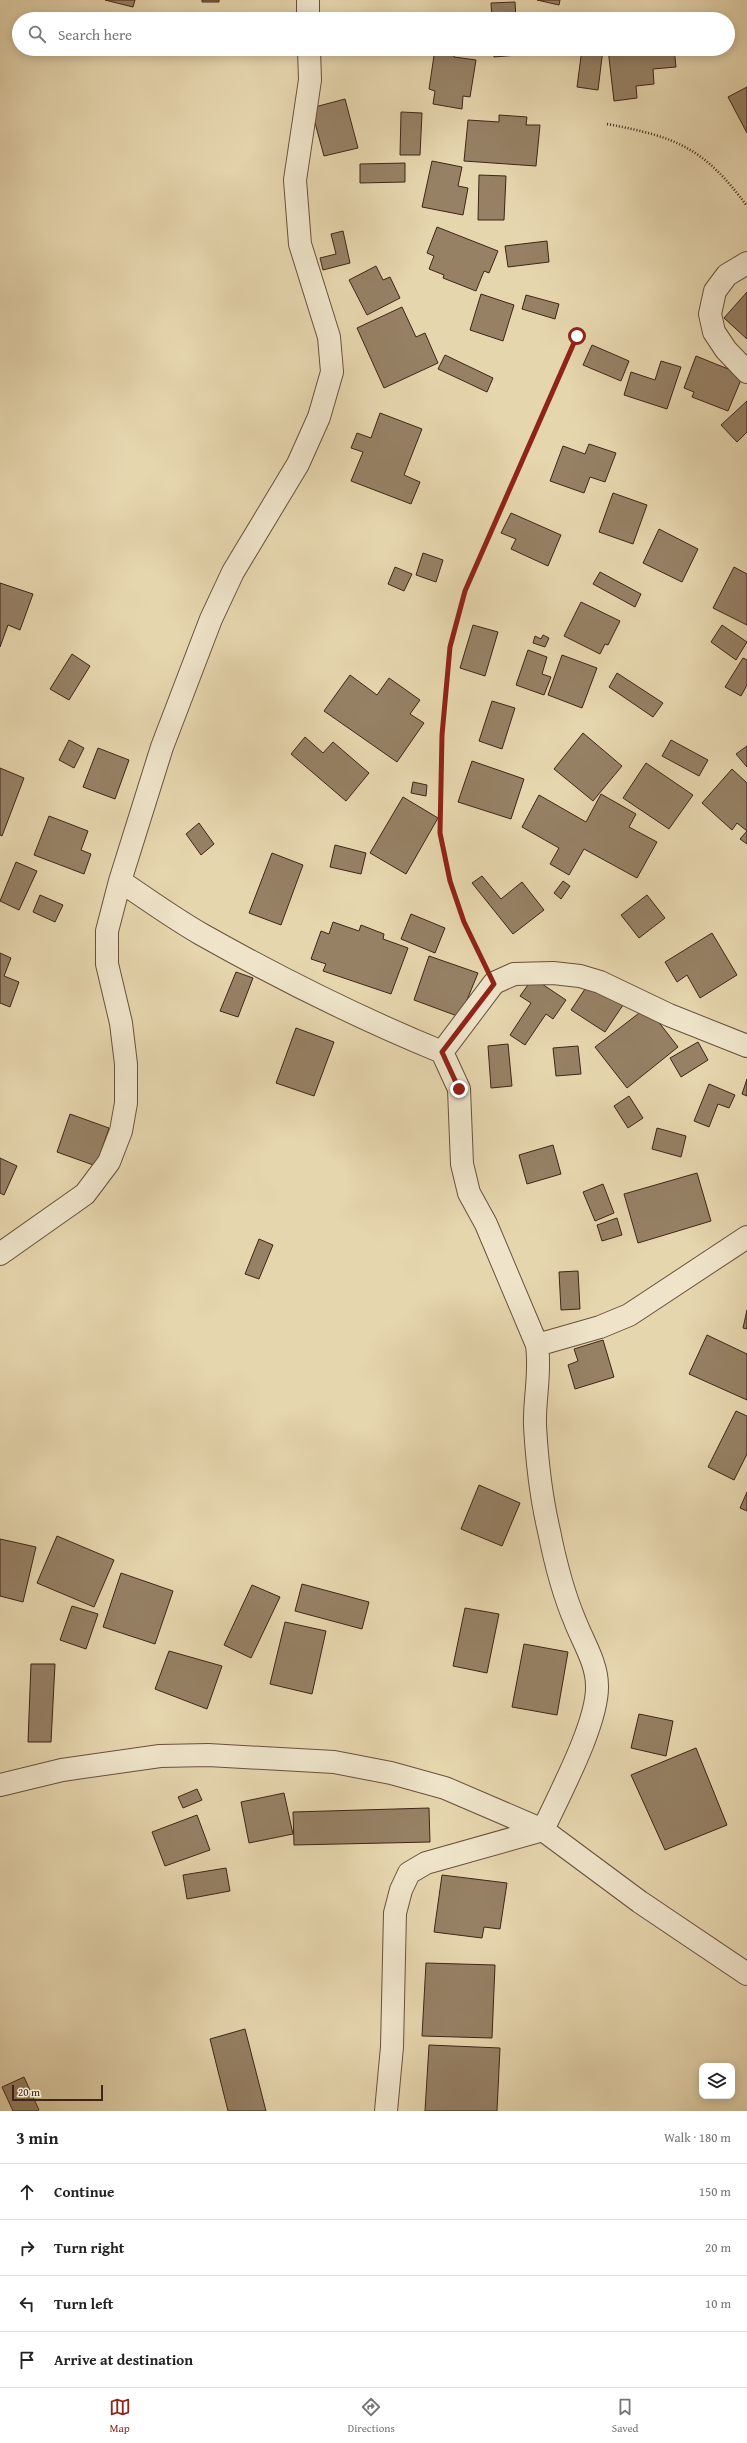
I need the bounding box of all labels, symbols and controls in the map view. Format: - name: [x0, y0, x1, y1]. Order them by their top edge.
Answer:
- search box: [12, 12, 735, 56]
- icon: search: [26, 23, 48, 45]
- text: Search here: [58, 24, 132, 45]
- route start: [568, 327, 586, 345]
- route end: [450, 1080, 468, 1098]
- map controls: [699, 2063, 735, 2099]
- button: layers: [699, 2063, 735, 2099]
- scale bar: [12, 2083, 103, 2102]
- text: 20 m: [18, 2084, 40, 2100]
- text: 3 min: [16, 2125, 58, 2150]
- text: Walk · 180 m: [664, 2128, 731, 2147]
- icon: ahead: [16, 2181, 38, 2203]
- text: Continue: [54, 2181, 115, 2202]
- text: 150 m: [699, 2182, 731, 2201]
- icon: right: [16, 2237, 38, 2259]
- text: Turn right: [54, 2237, 125, 2258]
- text: 20 m: [705, 2238, 731, 2257]
- icon: left: [16, 2293, 38, 2315]
- text: Turn left: [54, 2293, 113, 2314]
- text: 10 m: [705, 2294, 731, 2313]
- icon: arrive: [16, 2349, 38, 2371]
- text: Arrive at destination: [54, 2349, 193, 2370]
- tab: Map: [109, 2396, 131, 2436]
- tab: Directions: [348, 2396, 395, 2436]
- tab: Saved: [612, 2396, 638, 2436]

